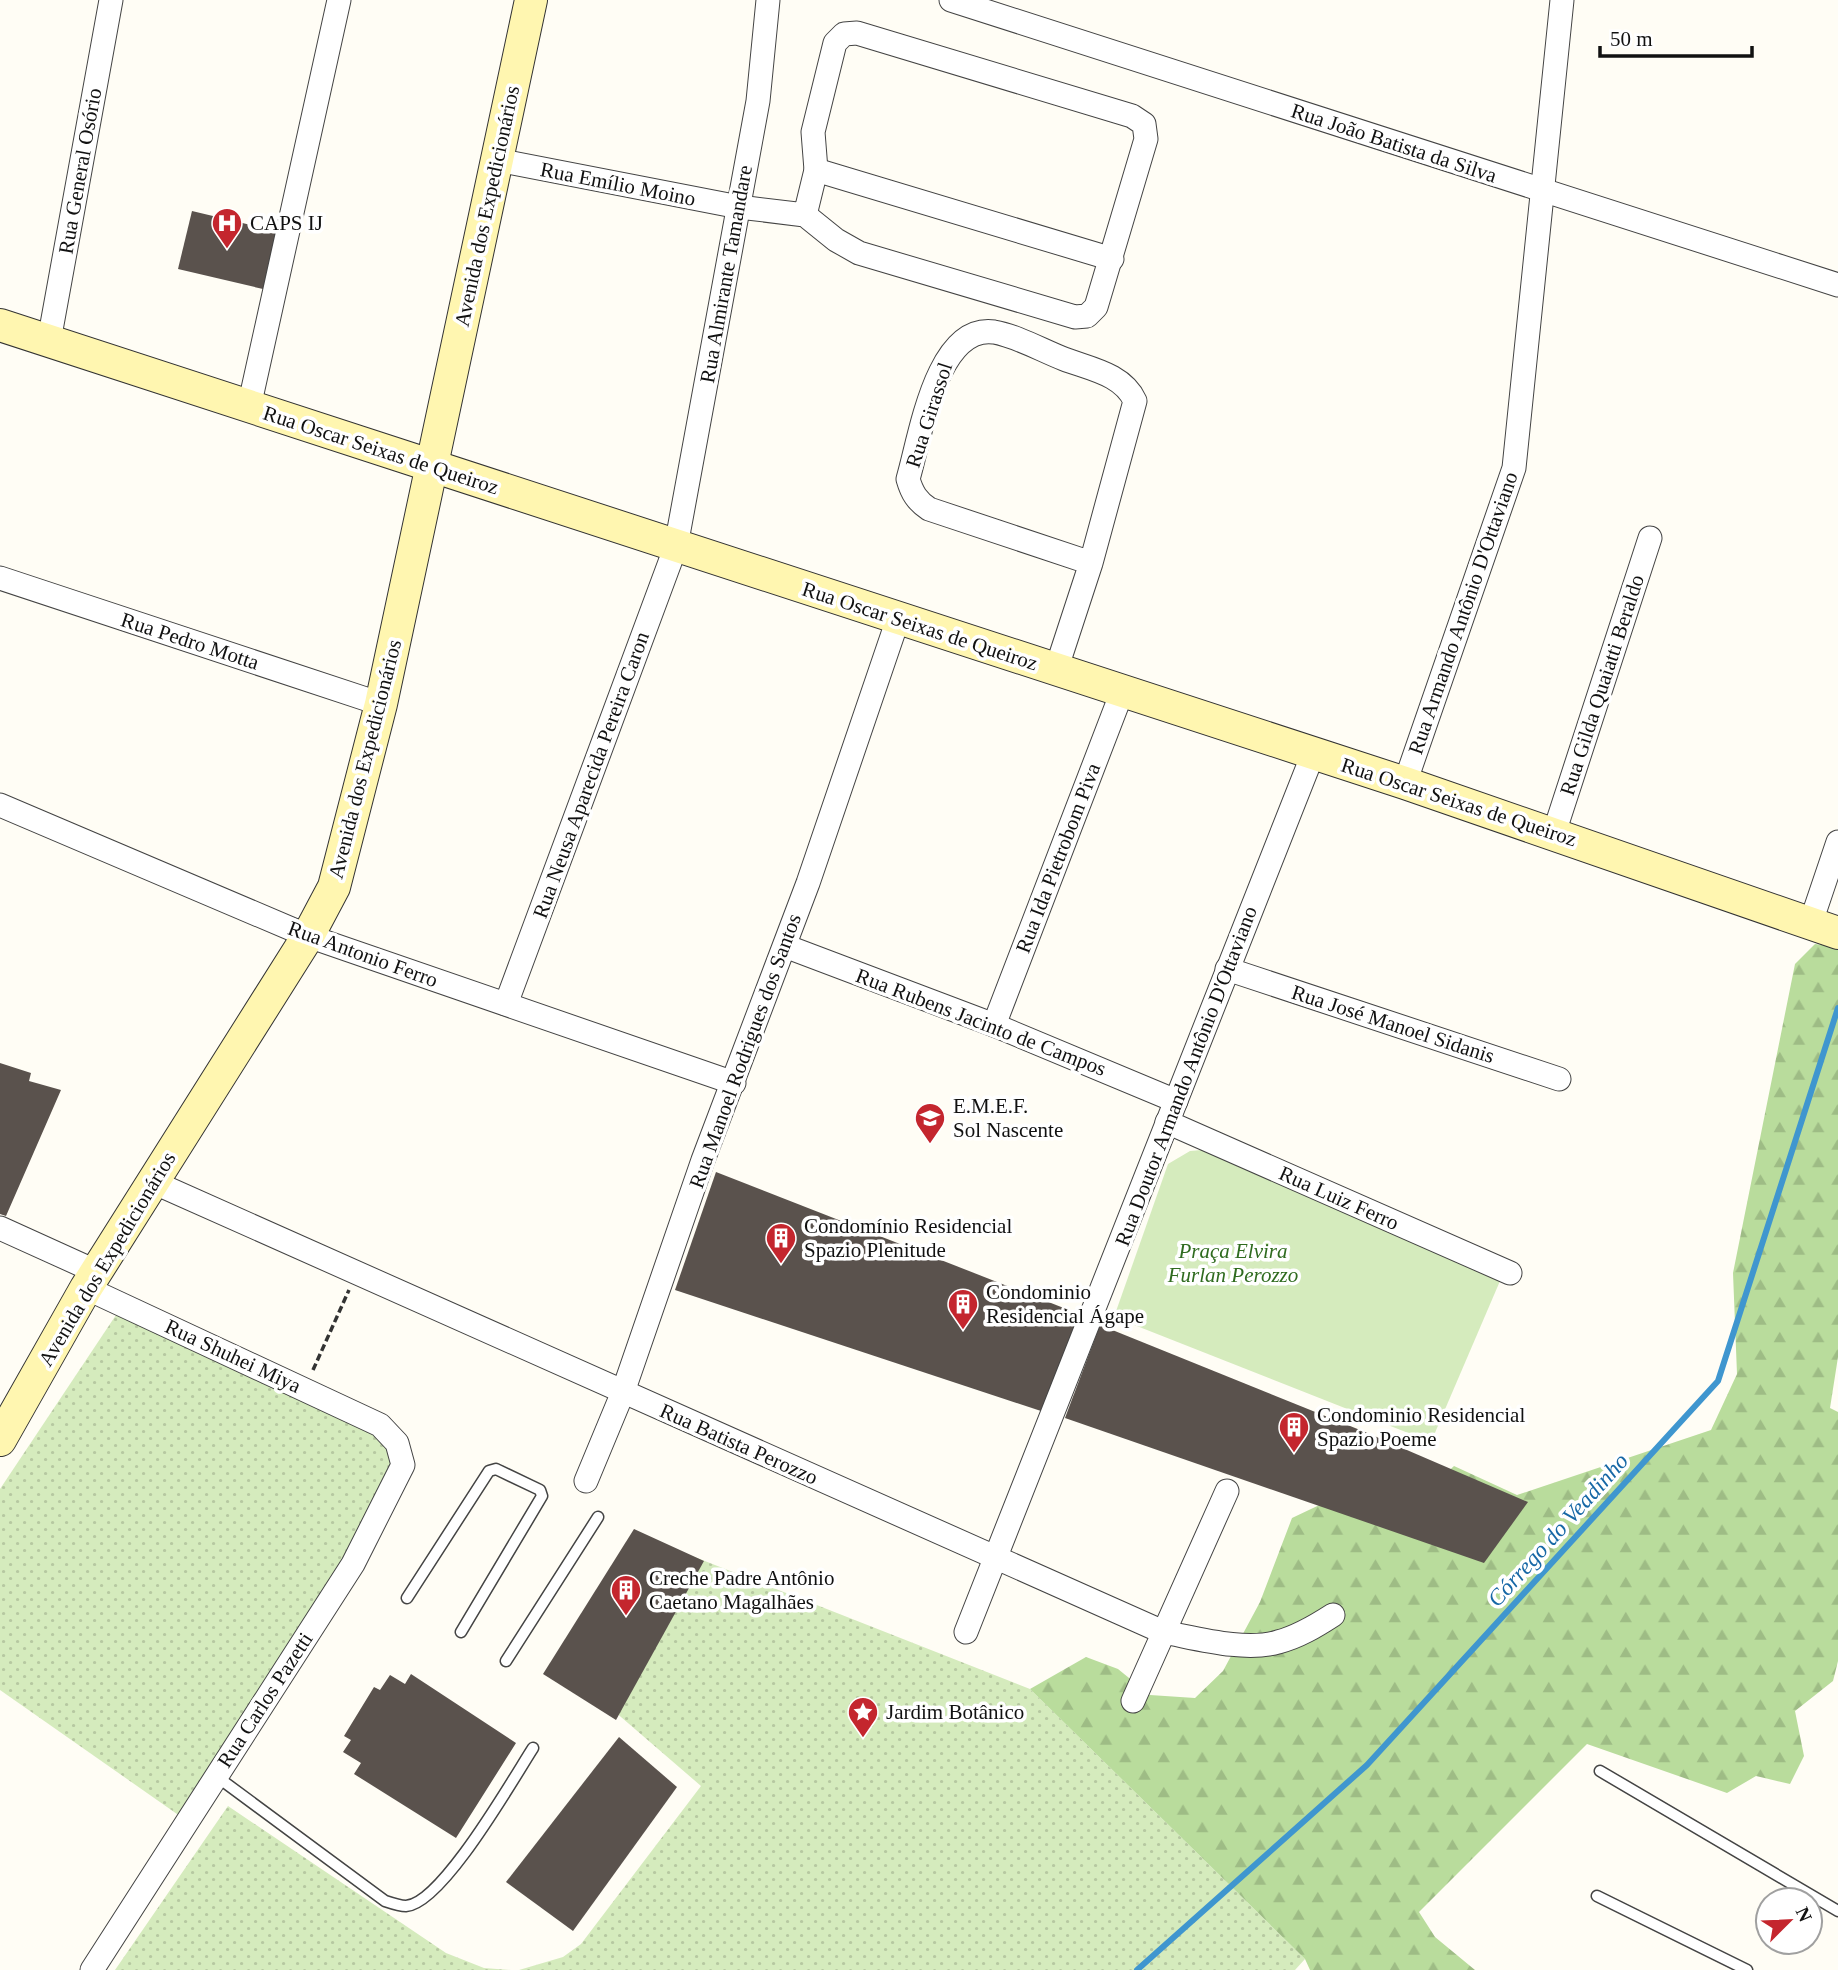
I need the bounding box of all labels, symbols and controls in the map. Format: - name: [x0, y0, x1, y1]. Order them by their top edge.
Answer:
- scale bar: [1600, 14, 1752, 58]
- text: 50 m: [1610, 27, 1653, 51]
- street label: Avenida dos Expedicionários: [450, 83, 524, 329]
- street label: Rua General Osório: [54, 86, 106, 256]
- street label: Rua João Batista da Silva: [1288, 98, 1500, 188]
- street label: Rua Emílio Moino: [538, 157, 698, 211]
- street label: Rua Almirante Tamandare: [695, 163, 757, 385]
- hospital icon: CAPS IJ: [210, 206, 244, 250]
- place label: CAPS IJ: [250, 211, 323, 235]
- street label: Rua Girassol: [901, 359, 957, 471]
- street label: Rua Oscar Seixas de Queiroz: [260, 401, 502, 499]
- street label: Rua Armando Antônio D'Ottaviano: [1403, 469, 1523, 757]
- street label: Rua Gilda Quaiatti Beraldo: [1555, 572, 1649, 798]
- street label: Rua Oscar Seixas de Queiroz: [799, 577, 1041, 675]
- street label: Rua Pedro Motta: [118, 607, 263, 675]
- street label: Rua Neusa Aparecida Pereira Caron: [528, 628, 654, 922]
- street label: Avenida dos Expedicionários: [324, 637, 406, 881]
- street label: Rua Oscar Seixas de Queiroz: [1338, 753, 1580, 851]
- street label: Rua Ida Pietrobom Piva: [1011, 759, 1106, 956]
- street label: Rua Doutor Armando Antônio D'Ottaviano: [1110, 903, 1262, 1249]
- street label: Rua Manoel Rodrigues dos Santos: [684, 910, 806, 1192]
- street label: Rua Antonio Ferro: [285, 916, 441, 992]
- street label: Rua Rubens Jacinto de Campos: [853, 963, 1109, 1081]
- street label: Rua José Manoel Sidanis: [1289, 980, 1497, 1068]
- place label: E.M.E.F. Sol Nascente: [953, 1094, 1063, 1142]
- school or university icon: E.M.E.F. Sol Nascente: [913, 1101, 947, 1145]
- street label: Avenida dos Expedicionários: [33, 1148, 181, 1370]
- street label: Rua Luiz Ferro: [1276, 1161, 1402, 1235]
- place label: Condomínio Residencial Spazio Plenitude: [804, 1214, 1012, 1262]
- building icon: Condomínio Residencial Spazio Plenitude: [764, 1221, 798, 1265]
- park label: Praça Elvira Furlan Perozzo: [1167, 1239, 1298, 1287]
- place label: Condominio Residencial Ágape: [986, 1280, 1144, 1328]
- building icon: Condominio Residencial Ágape: [946, 1287, 980, 1331]
- street label: Rua Shuhei Miya: [161, 1314, 305, 1398]
- street label: Rua Batista Perozzo: [656, 1398, 822, 1490]
- place label: Condominio Residencial Spazio Poeme: [1317, 1403, 1525, 1451]
- building icon: Condominio Residencial Spazio Poeme: [1277, 1410, 1311, 1454]
- water label: Córrego do Veadinho: [1483, 1448, 1633, 1612]
- place label: Creche Padre Antônio Caetano Magalhães: [649, 1566, 834, 1614]
- building icon: Creche Padre Antônio Caetano Magalhães: [609, 1573, 643, 1617]
- street label: Rua Carlos Pazetti: [212, 1628, 318, 1772]
- place icon: Jardim Botânico: [846, 1695, 880, 1739]
- place label: Jardim Botânico: [886, 1700, 1024, 1724]
- north arrow: [1754, 1886, 1824, 1956]
- text: N: [1792, 1904, 1817, 1925]

